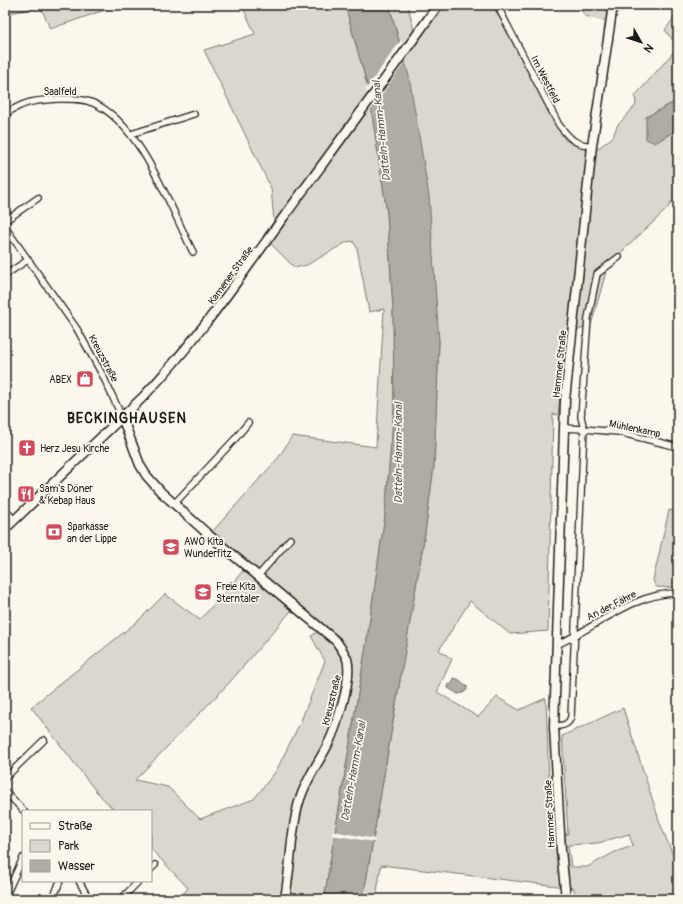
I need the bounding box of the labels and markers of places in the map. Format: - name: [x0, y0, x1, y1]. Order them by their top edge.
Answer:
- shop icon: ABEX: [75, 369, 95, 389]
- place label: ABEX: [49, 374, 72, 386]
- church icon: Herz Jesu Kirche: [17, 438, 37, 458]
- place label: Herz Jesu Kirche: [40, 443, 109, 455]
- place label: Sam's Döner & Kebap Haus: [39, 483, 96, 507]
- restaurant icon: Sam's Döner & Kebap Haus: [16, 484, 36, 504]
- place label: Sparkasse an der Lippe: [67, 521, 117, 545]
- bank icon: Sparkasse an der Lippe: [44, 522, 64, 542]
- place label: AWO Kita Wunderfitz: [184, 536, 232, 560]
- school or university icon: AWO Kita Wunderfitz: [161, 537, 181, 557]
- place label: Freie Kita Sterntaler: [216, 581, 260, 605]
- school or university icon: Freie Kita Sterntaler: [193, 582, 213, 602]

